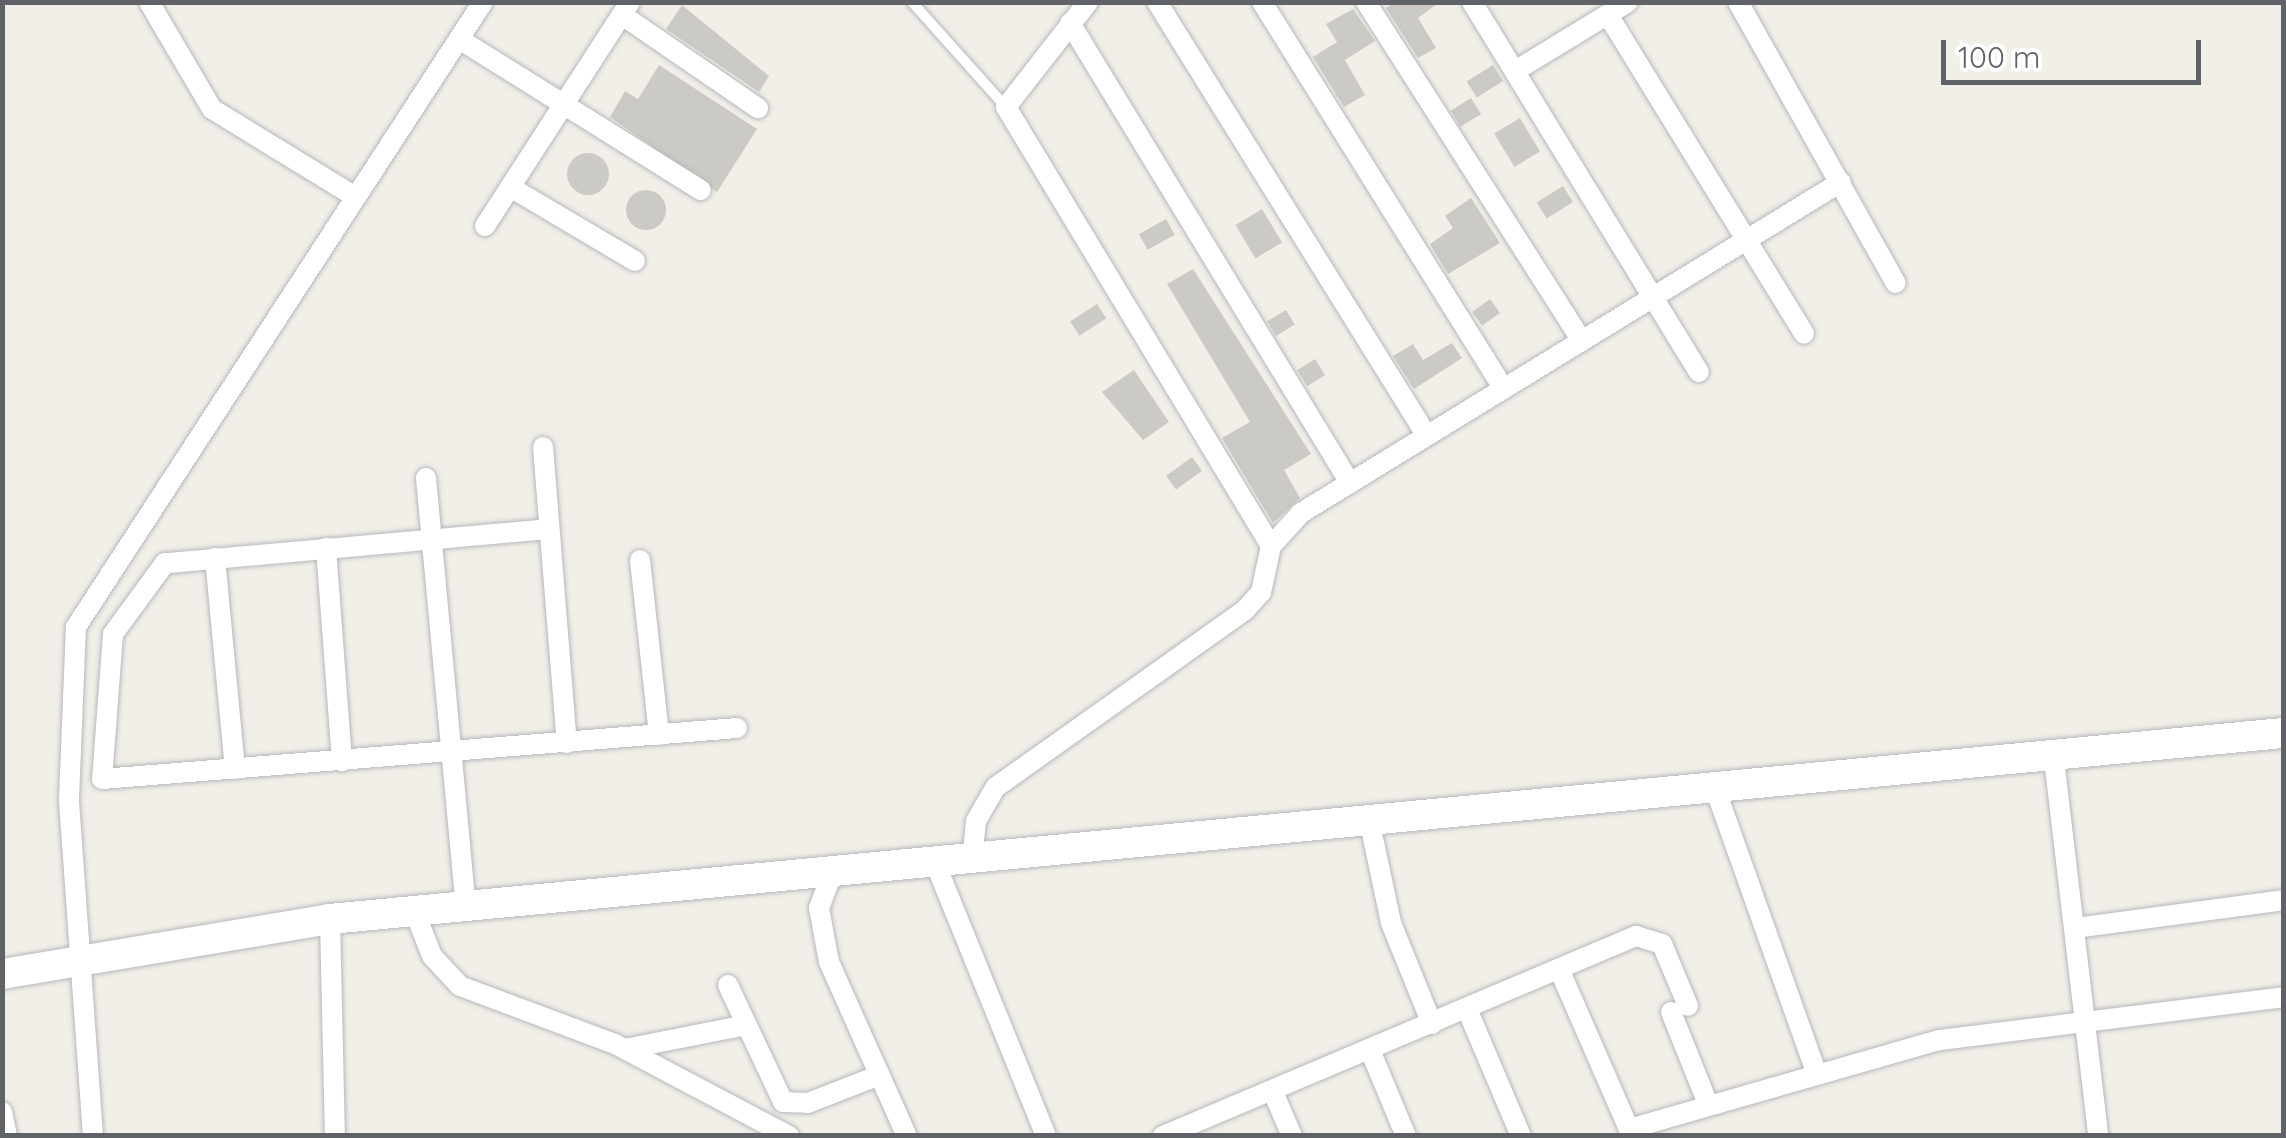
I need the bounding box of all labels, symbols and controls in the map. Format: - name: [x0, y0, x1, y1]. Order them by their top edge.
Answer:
- scale bar: [1946, 20, 2206, 82]
- text: 100 m: [1958, 38, 2040, 76]

